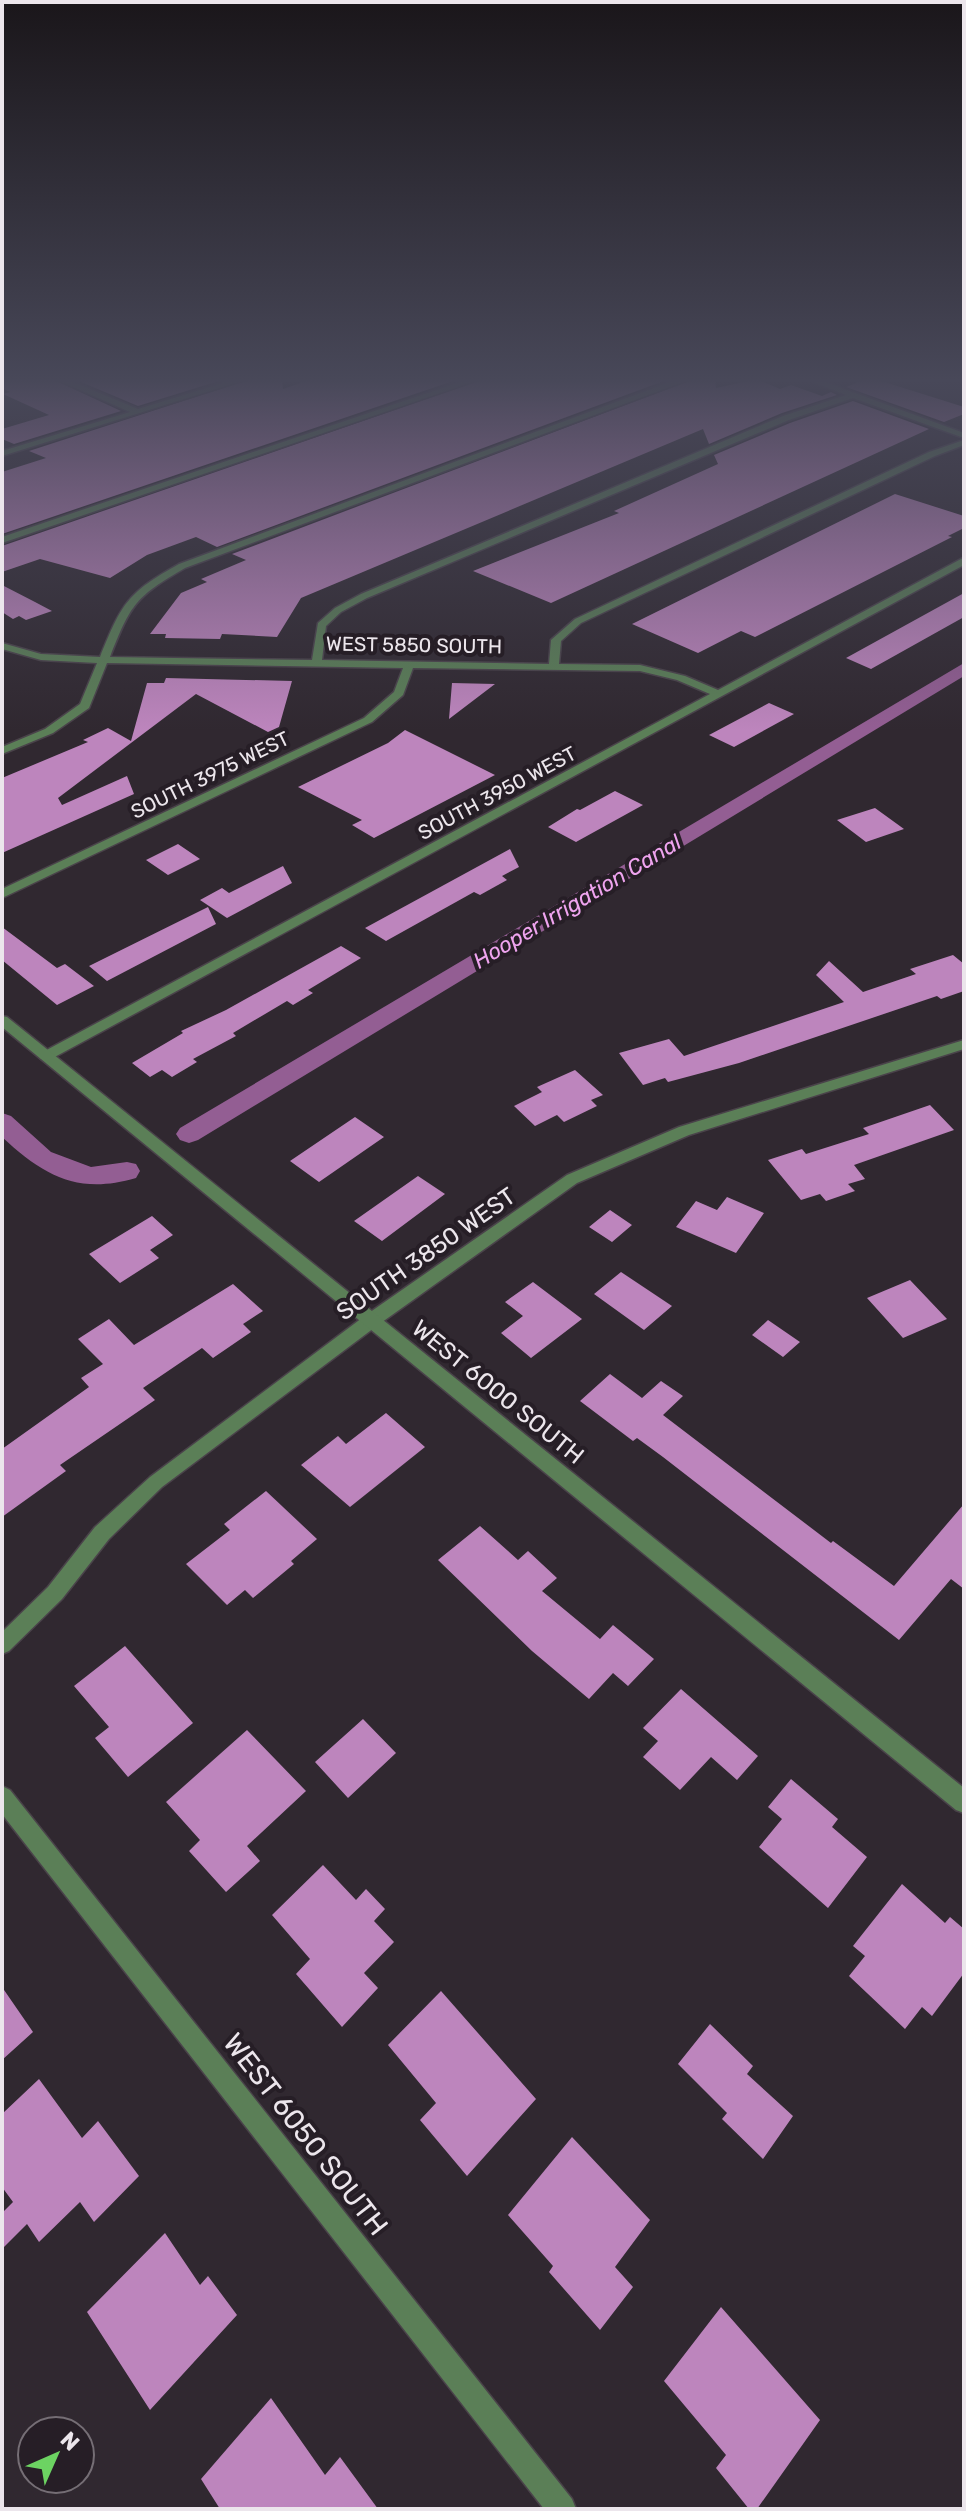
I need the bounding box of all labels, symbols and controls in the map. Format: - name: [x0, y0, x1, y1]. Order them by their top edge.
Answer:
- street label: WEST 5850 SOUTH: [326, 631, 502, 659]
- street label: SOUTH 3975 WEST: [127, 726, 294, 824]
- street label: SOUTH 3950 WEST: [414, 741, 581, 845]
- water label: Hooper Irrigation Canal: [468, 828, 687, 974]
- street label: SOUTH 3850 WEST: [331, 1182, 521, 1326]
- street label: WEST 6000 SOUTH: [407, 1314, 589, 1470]
- street label: WEST 6050 SOUTH: [217, 2027, 395, 2242]
- north arrow: [16, 2415, 96, 2495]
- text: N: [55, 2426, 85, 2456]

